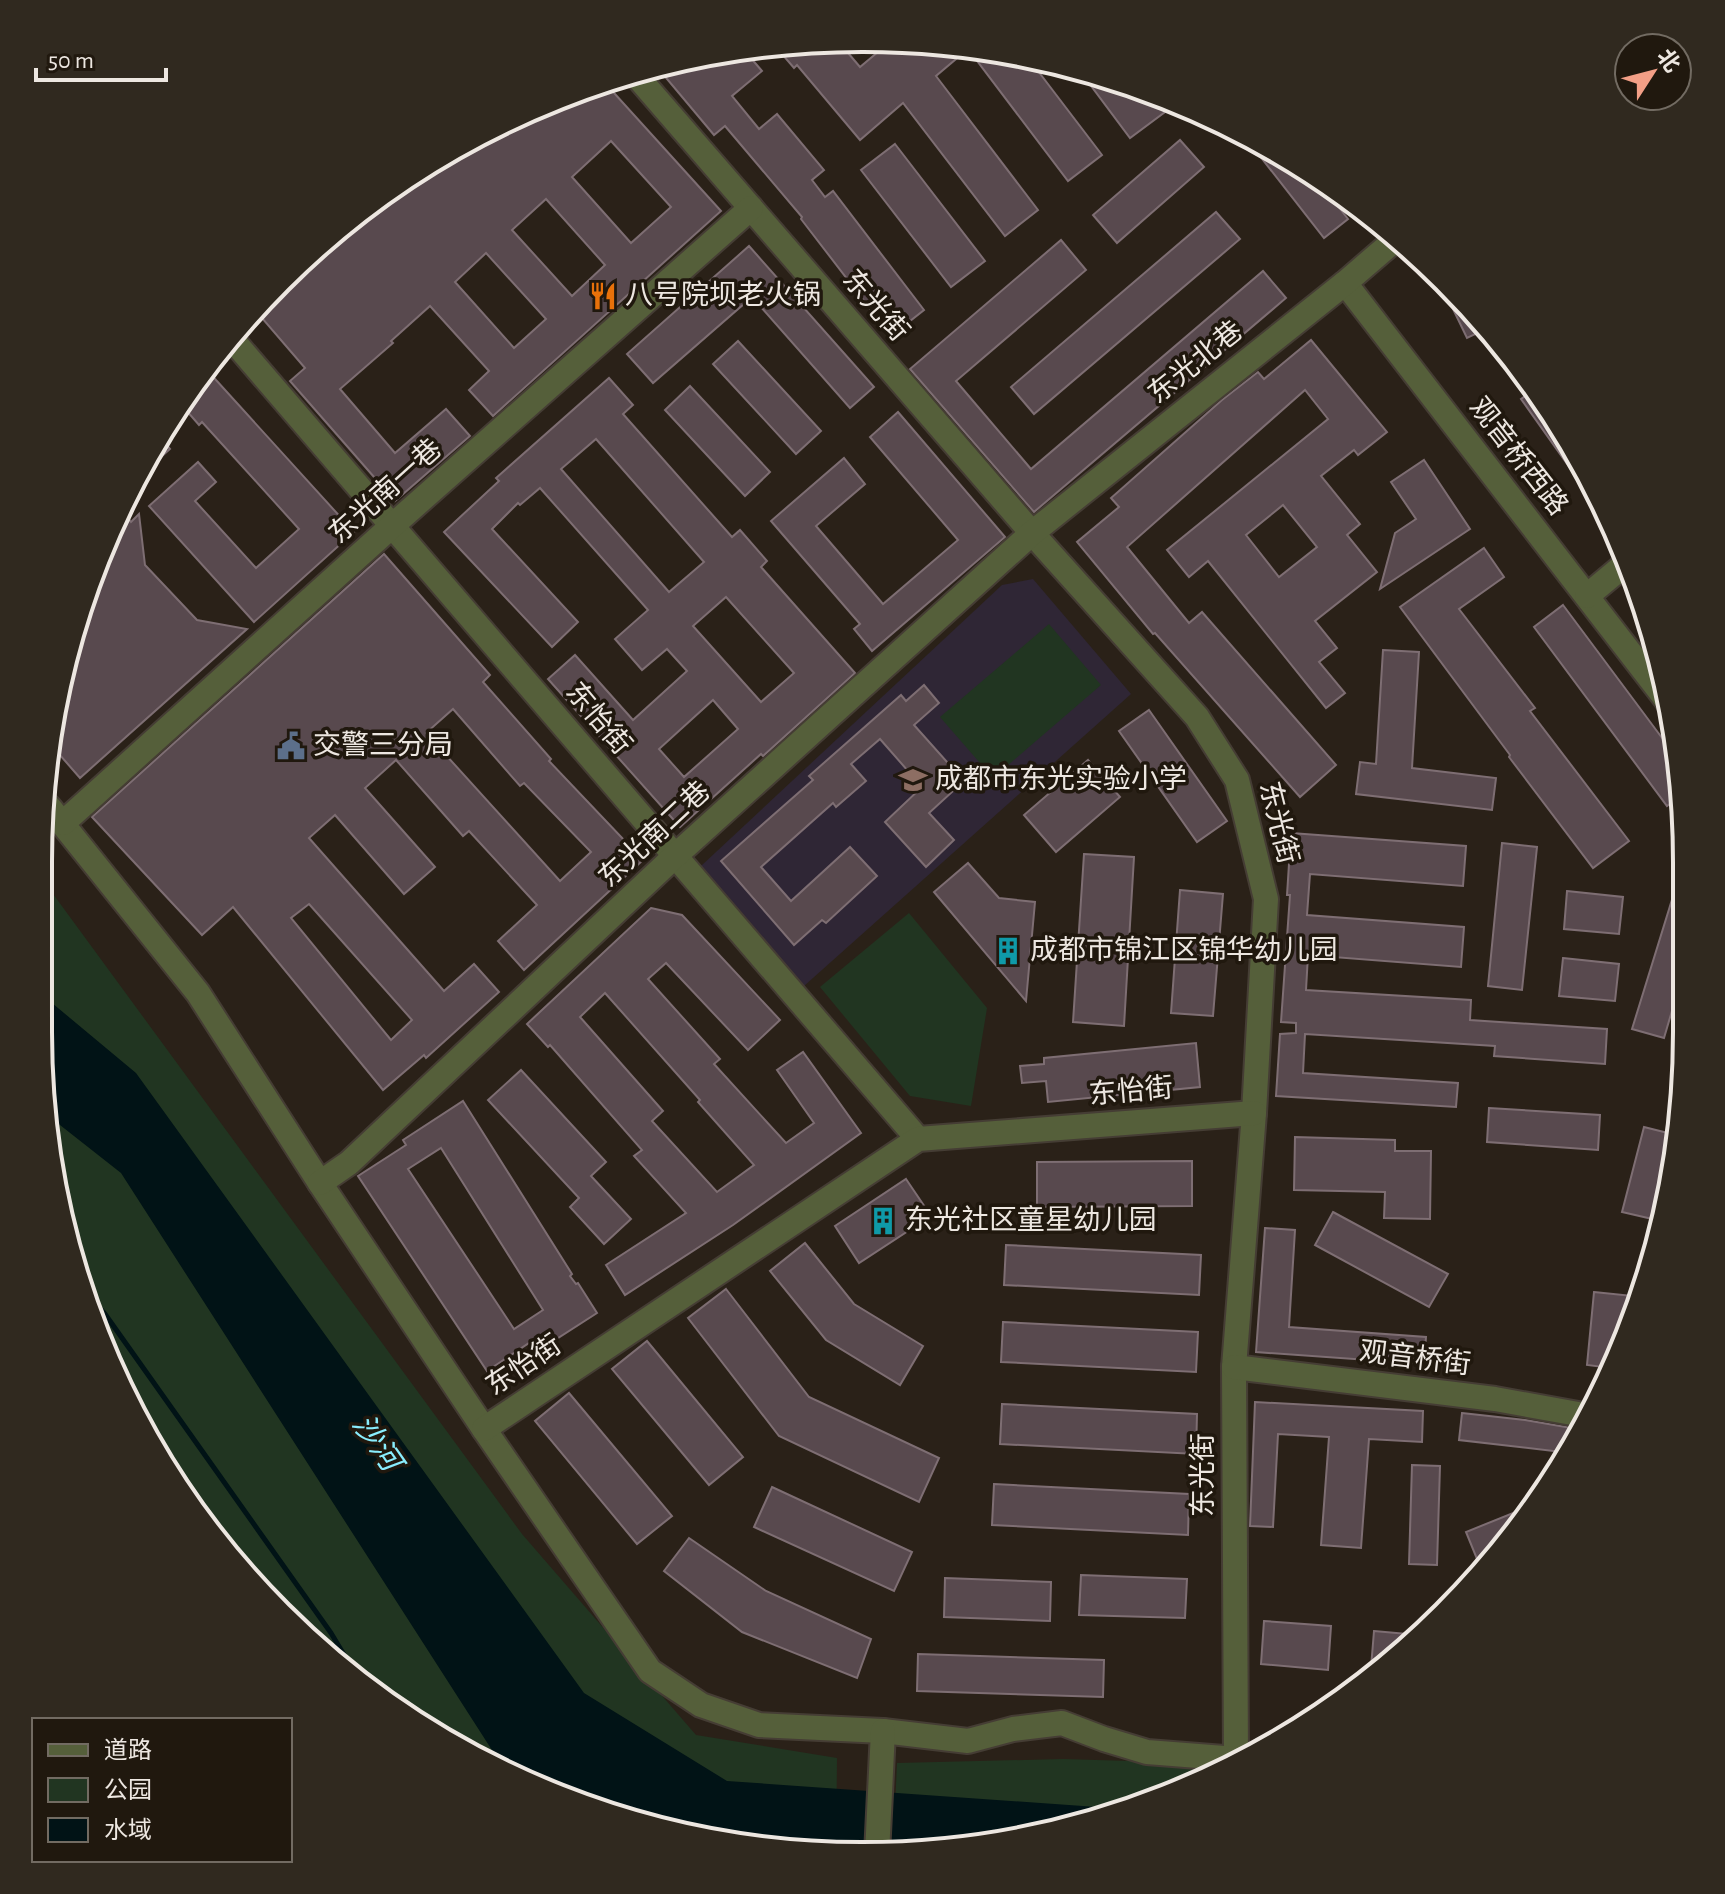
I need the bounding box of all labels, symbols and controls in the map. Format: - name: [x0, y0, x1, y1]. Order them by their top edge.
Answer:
- scale bar: [36, 32, 166, 82]
- north arrow: [1613, 32, 1693, 112]
- text: 北: [1653, 45, 1685, 76]
- text: 50 m: [48, 49, 94, 73]
- street label: 东光街: [837, 264, 915, 347]
- place label: 八号院坝老火锅: [625, 280, 821, 310]
- restaurant icon: 八号院坝老火锅: [588, 281, 618, 311]
- street label: 东光北巷: [1142, 315, 1248, 409]
- street label: 观音桥西路: [1464, 392, 1574, 521]
- street label: 东光南一巷: [323, 433, 447, 549]
- street label: 东怡街: [560, 677, 637, 760]
- place label: 交警三分局: [313, 730, 453, 760]
- public building icon: 交警三分局: [276, 731, 306, 761]
- place label: 成都市东光实验小学: [935, 764, 1187, 794]
- school or university icon: 成都市东光实验小学: [898, 765, 928, 795]
- street label: 东光南二巷: [593, 776, 716, 893]
- street label: 东光街: [1254, 778, 1304, 867]
- place label: 成都市锦江区锦华幼儿园: [1030, 935, 1338, 965]
- building icon: 成都市锦江区锦华幼儿园: [993, 936, 1023, 966]
- street label: 东怡街: [1088, 1072, 1174, 1110]
- place label: 东光社区童星幼儿园: [905, 1204, 1157, 1235]
- building icon: 东光社区童星幼儿园: [868, 1206, 898, 1236]
- street label: 东怡街: [480, 1329, 567, 1401]
- street label: 观音桥街: [1358, 1336, 1473, 1380]
- water label: 沙河: [347, 1409, 409, 1480]
- street label: 东光街: [1188, 1433, 1218, 1517]
- legend: [32, 1718, 292, 1862]
- text: 道路: [104, 1737, 152, 1763]
- text: 公园: [104, 1778, 152, 1803]
- text: 水域: [104, 1817, 152, 1843]

